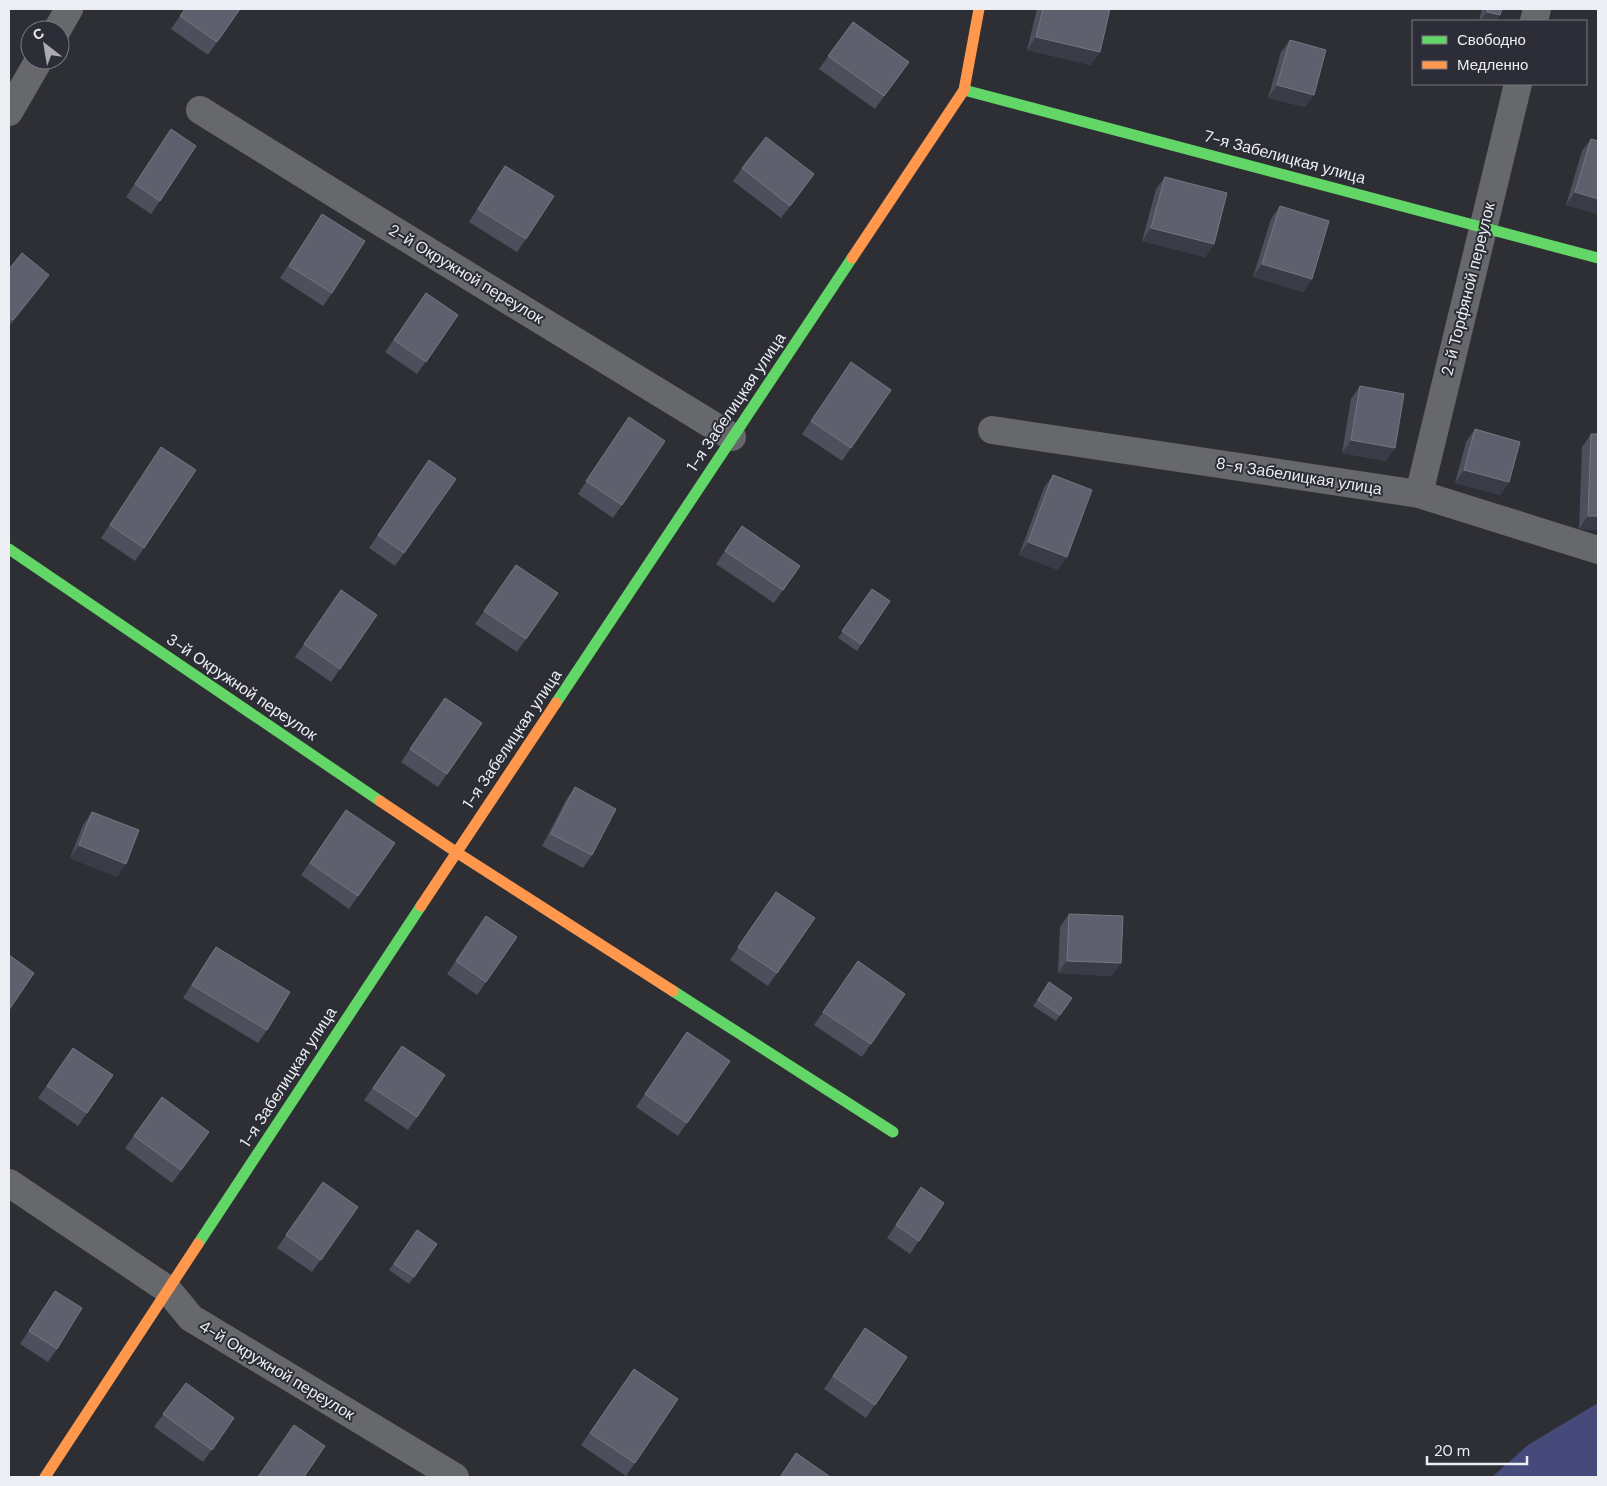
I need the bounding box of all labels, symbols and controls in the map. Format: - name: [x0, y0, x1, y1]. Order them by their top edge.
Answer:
- north arrow: [20, 20, 70, 70]
- legend: [1412, 20, 1587, 85]
- text: С: [29, 24, 47, 44]
- text: Свободно: [1457, 30, 1526, 50]
- text: Медленно: [1457, 55, 1528, 75]
- street label: 7-я Забелицкая улица: [1202, 125, 1368, 189]
- street label: 2-й Торфяной переулок: [1436, 199, 1500, 378]
- street label: 2-й Окружной переулок: [385, 219, 548, 329]
- street label: 1-я Забелицкая улица: [682, 328, 790, 475]
- street label: 8-я Забелицкая улица: [1214, 453, 1384, 500]
- street label: 3-й Окружной переулок: [163, 629, 322, 746]
- street label: 1-я Забелицкая улица: [458, 665, 566, 812]
- street label: 1-я Забелицкая улица: [235, 1003, 341, 1151]
- street label: 4-й Окружной переулок: [195, 1315, 359, 1425]
- scale bar: [1427, 1434, 1527, 1466]
- text: 20 m: [1434, 1441, 1470, 1461]

